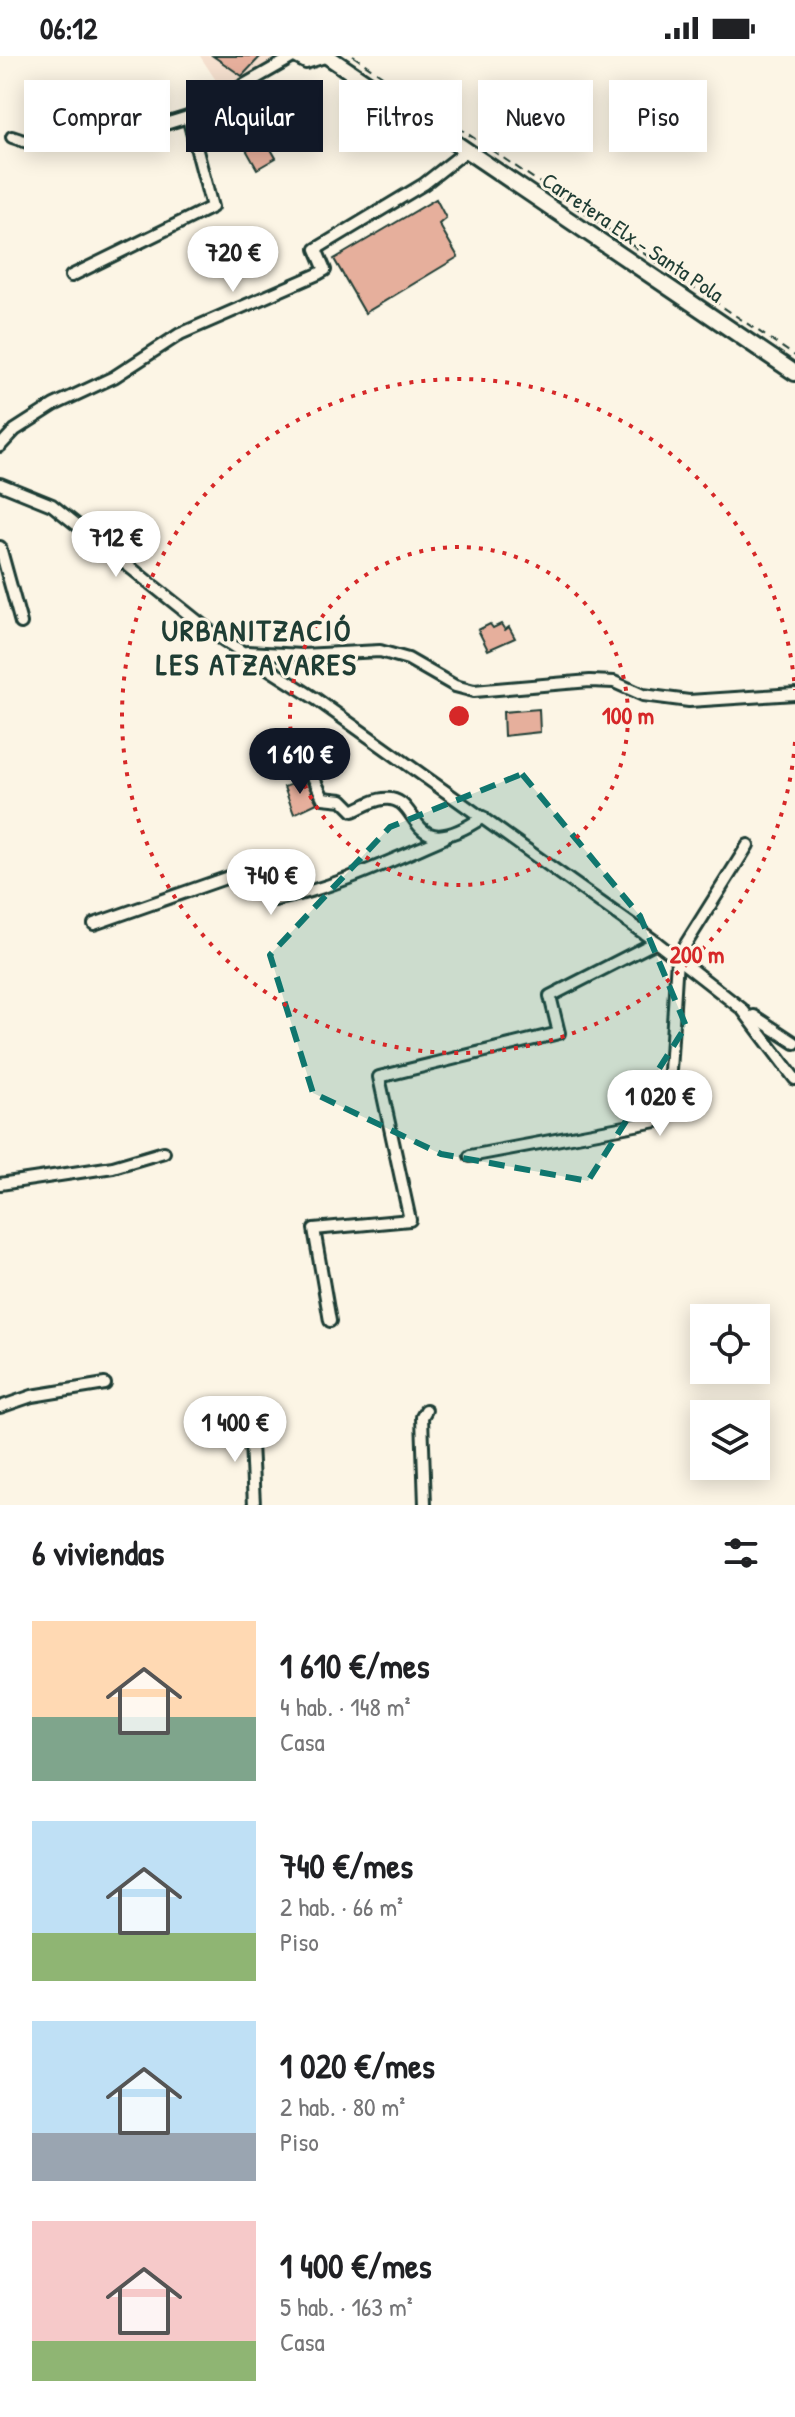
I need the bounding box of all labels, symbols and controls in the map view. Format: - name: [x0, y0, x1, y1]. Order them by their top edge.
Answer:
- text: 06:12: [40, 8, 97, 48]
- chip: Comprar: [24, 80, 170, 152]
- chip: Alquilar: [186, 80, 323, 152]
- chip: Filtros: [339, 80, 462, 152]
- chip: Nuevo: [478, 80, 593, 152]
- chip: Piso: [609, 80, 707, 152]
- street label: Carretera Elx - Santa Pola: [536, 165, 730, 309]
- pin: 720 €: [177, 226, 289, 294]
- text: 720 €: [205, 234, 261, 269]
- pin: 712 €: [60, 511, 172, 579]
- text: 712 €: [90, 519, 142, 554]
- district label: URBANITZACIÓ LES ATZAVARES: [156, 610, 358, 684]
- text: 100 m: [602, 699, 654, 731]
- centre of rings: [445, 702, 473, 730]
- pin: 1 610 €: [226, 728, 374, 796]
- text: 1 610 €: [267, 736, 333, 771]
- pin: 740 €: [215, 849, 327, 917]
- text: 740 €: [245, 857, 297, 892]
- text: 200 m: [670, 938, 724, 970]
- pin: 1 020 €: [586, 1070, 734, 1138]
- text: 1 020 €: [625, 1078, 695, 1113]
- map controls: [690, 1304, 770, 1480]
- button: locate: [690, 1304, 770, 1384]
- pin: 1 400 €: [161, 1396, 309, 1464]
- button: layers: [690, 1400, 770, 1480]
- text: 1 400 €: [202, 1404, 268, 1439]
- text: 6 viviendas: [32, 1530, 164, 1576]
- icon: filters: [719, 1531, 763, 1575]
- text: 1 610 €/mes: [280, 1643, 430, 1689]
- icon: home: [96, 1653, 192, 1749]
- text: 4 hab. · 148 m²: [280, 1689, 410, 1724]
- text: Casa: [280, 1724, 325, 1759]
- text: 740 €/mes: [280, 1843, 413, 1889]
- icon: home: [96, 1853, 192, 1949]
- text: 2 hab. · 66 m²: [280, 1889, 403, 1924]
- text: Piso: [280, 1924, 319, 1959]
- text: 1 020 €/mes: [280, 2043, 435, 2089]
- icon: home: [96, 2053, 192, 2149]
- text: 2 hab. · 80 m²: [280, 2089, 405, 2124]
- text: Piso: [280, 2124, 319, 2159]
- text: 1 400 €/mes: [280, 2243, 432, 2289]
- icon: home: [96, 2253, 192, 2349]
- text: 5 hab. · 163 m²: [280, 2289, 413, 2324]
- text: Casa: [280, 2324, 325, 2359]

